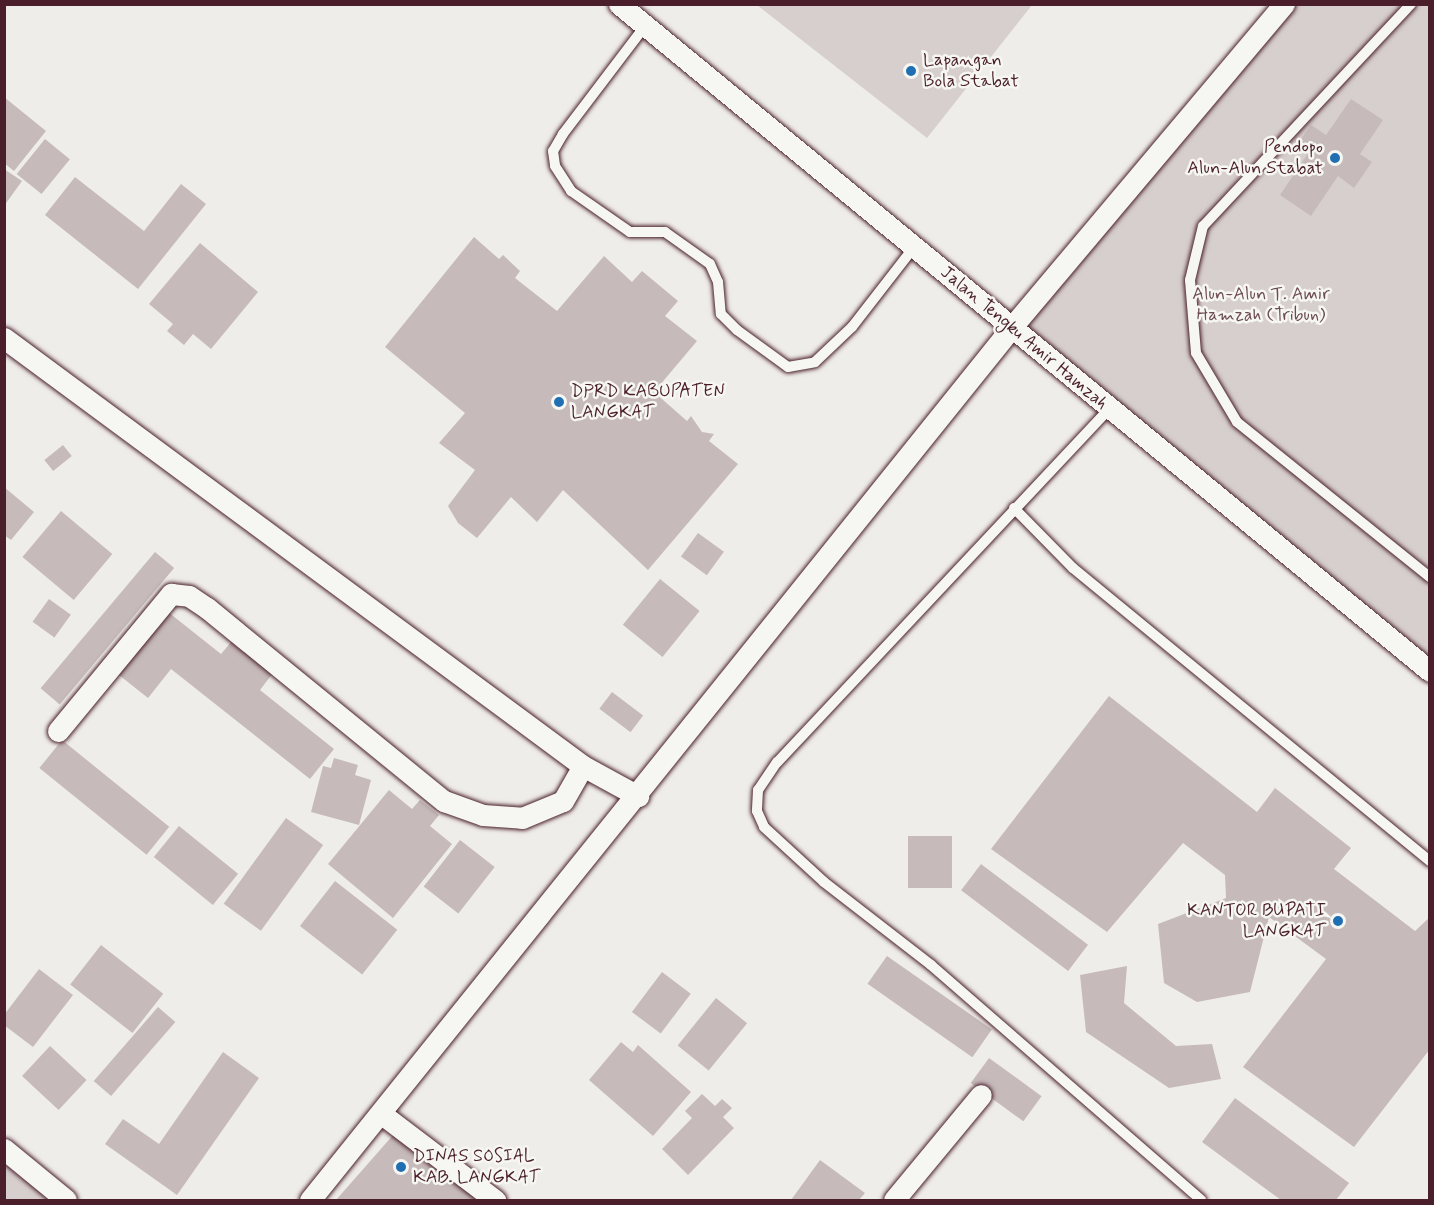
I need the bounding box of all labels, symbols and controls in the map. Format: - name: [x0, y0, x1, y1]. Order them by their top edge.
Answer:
- place label: Lapangan Bola Stabat: [923, 50, 1014, 92]
- marker: Lapangan Bola Stabat: [904, 64, 918, 78]
- place label: Pendopo Alun-Alun Stabat: [1190, 137, 1323, 180]
- marker: Pendopo Alun-Alun Stabat: [1328, 151, 1342, 165]
- street label: Jalan Tengku Amir Hamzah: [935, 261, 1113, 415]
- park label: Alun-Alun T. Amir Hamzah (Tribun): [1193, 284, 1329, 326]
- place label: DPRD KABUPATEN LANGKAT: [571, 381, 723, 424]
- marker: DPRD KABUPATEN LANGKAT: [552, 395, 566, 409]
- place label: KANTOR BUPATI LANGKAT: [1191, 900, 1326, 942]
- marker: KANTOR BUPATI LANGKAT: [1331, 914, 1345, 928]
- place label: DINAS SOSIAL KAB. LANGKAT: [413, 1146, 540, 1188]
- marker: DINAS SOSIAL KAB. LANGKAT: [394, 1160, 408, 1174]

